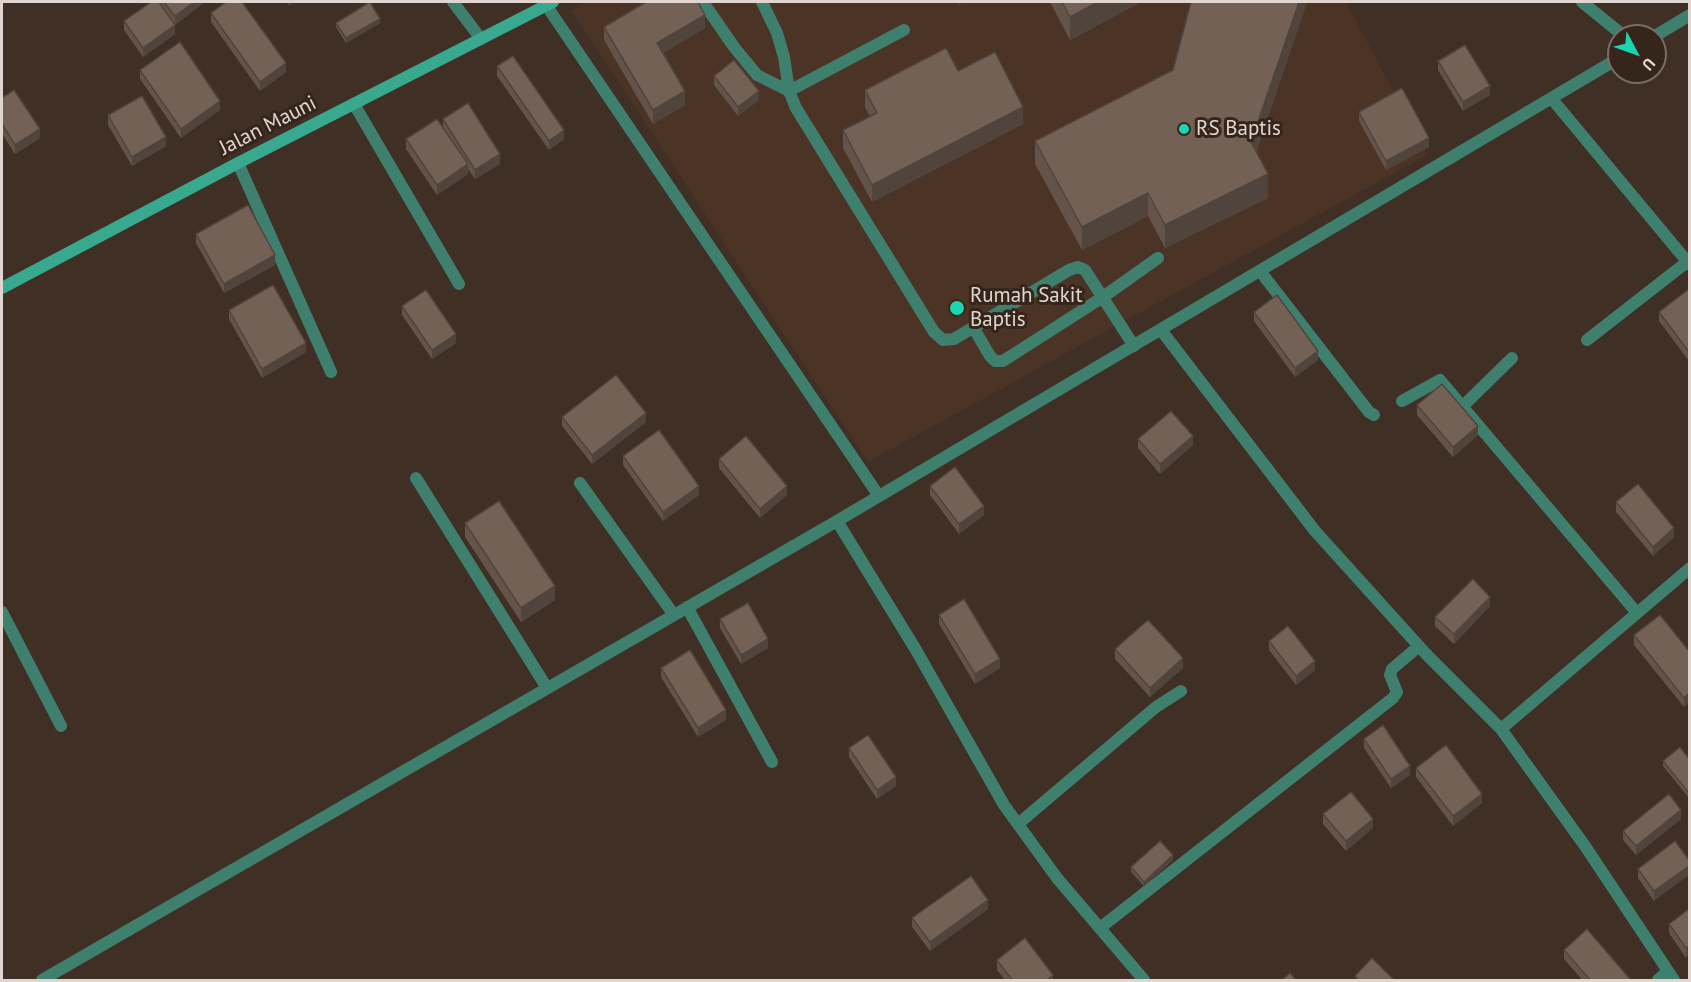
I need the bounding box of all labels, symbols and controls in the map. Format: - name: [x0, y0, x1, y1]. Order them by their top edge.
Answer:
- north arrow: [1607, 24, 1667, 84]
- text: U: [1638, 54, 1660, 75]
- street label: Jalan Mauni: [215, 91, 321, 161]
- place label: RS Baptis: [1196, 116, 1281, 142]
- marker: RS Baptis: [1177, 122, 1191, 136]
- place label: Rumah Sakit Baptis: [970, 283, 1083, 333]
- marker: Rumah Sakit Baptis: [948, 299, 966, 317]

